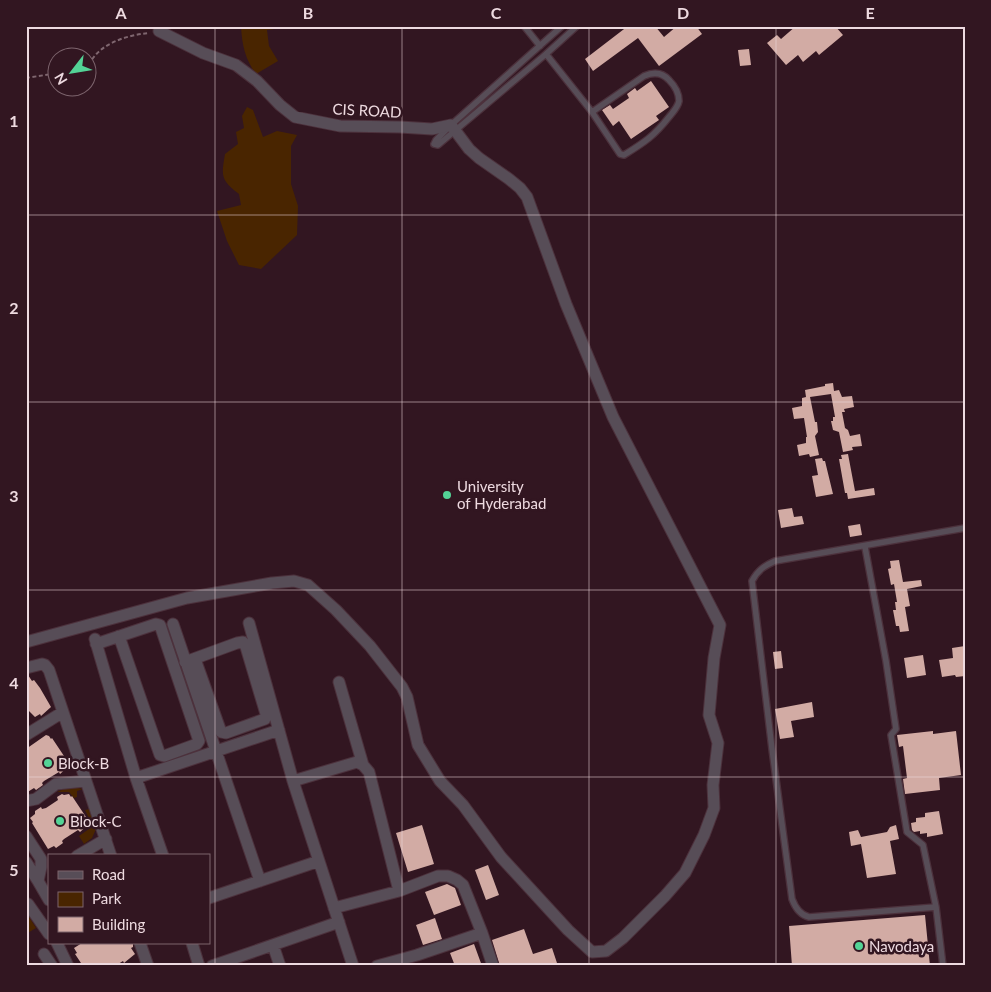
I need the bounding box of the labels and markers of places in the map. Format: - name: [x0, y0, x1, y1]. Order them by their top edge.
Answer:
- place label: University of Hyderabad: [457, 477, 546, 512]
- marker: University of Hyderabad: [441, 489, 453, 501]
- place label: Block-B: [58, 754, 109, 772]
- marker: Block-B: [42, 757, 54, 769]
- place label: Block-C: [70, 812, 122, 830]
- marker: Block-C: [54, 815, 66, 827]
- place label: Navodaya: [869, 937, 934, 955]
- marker: Navodaya: [853, 940, 865, 952]

